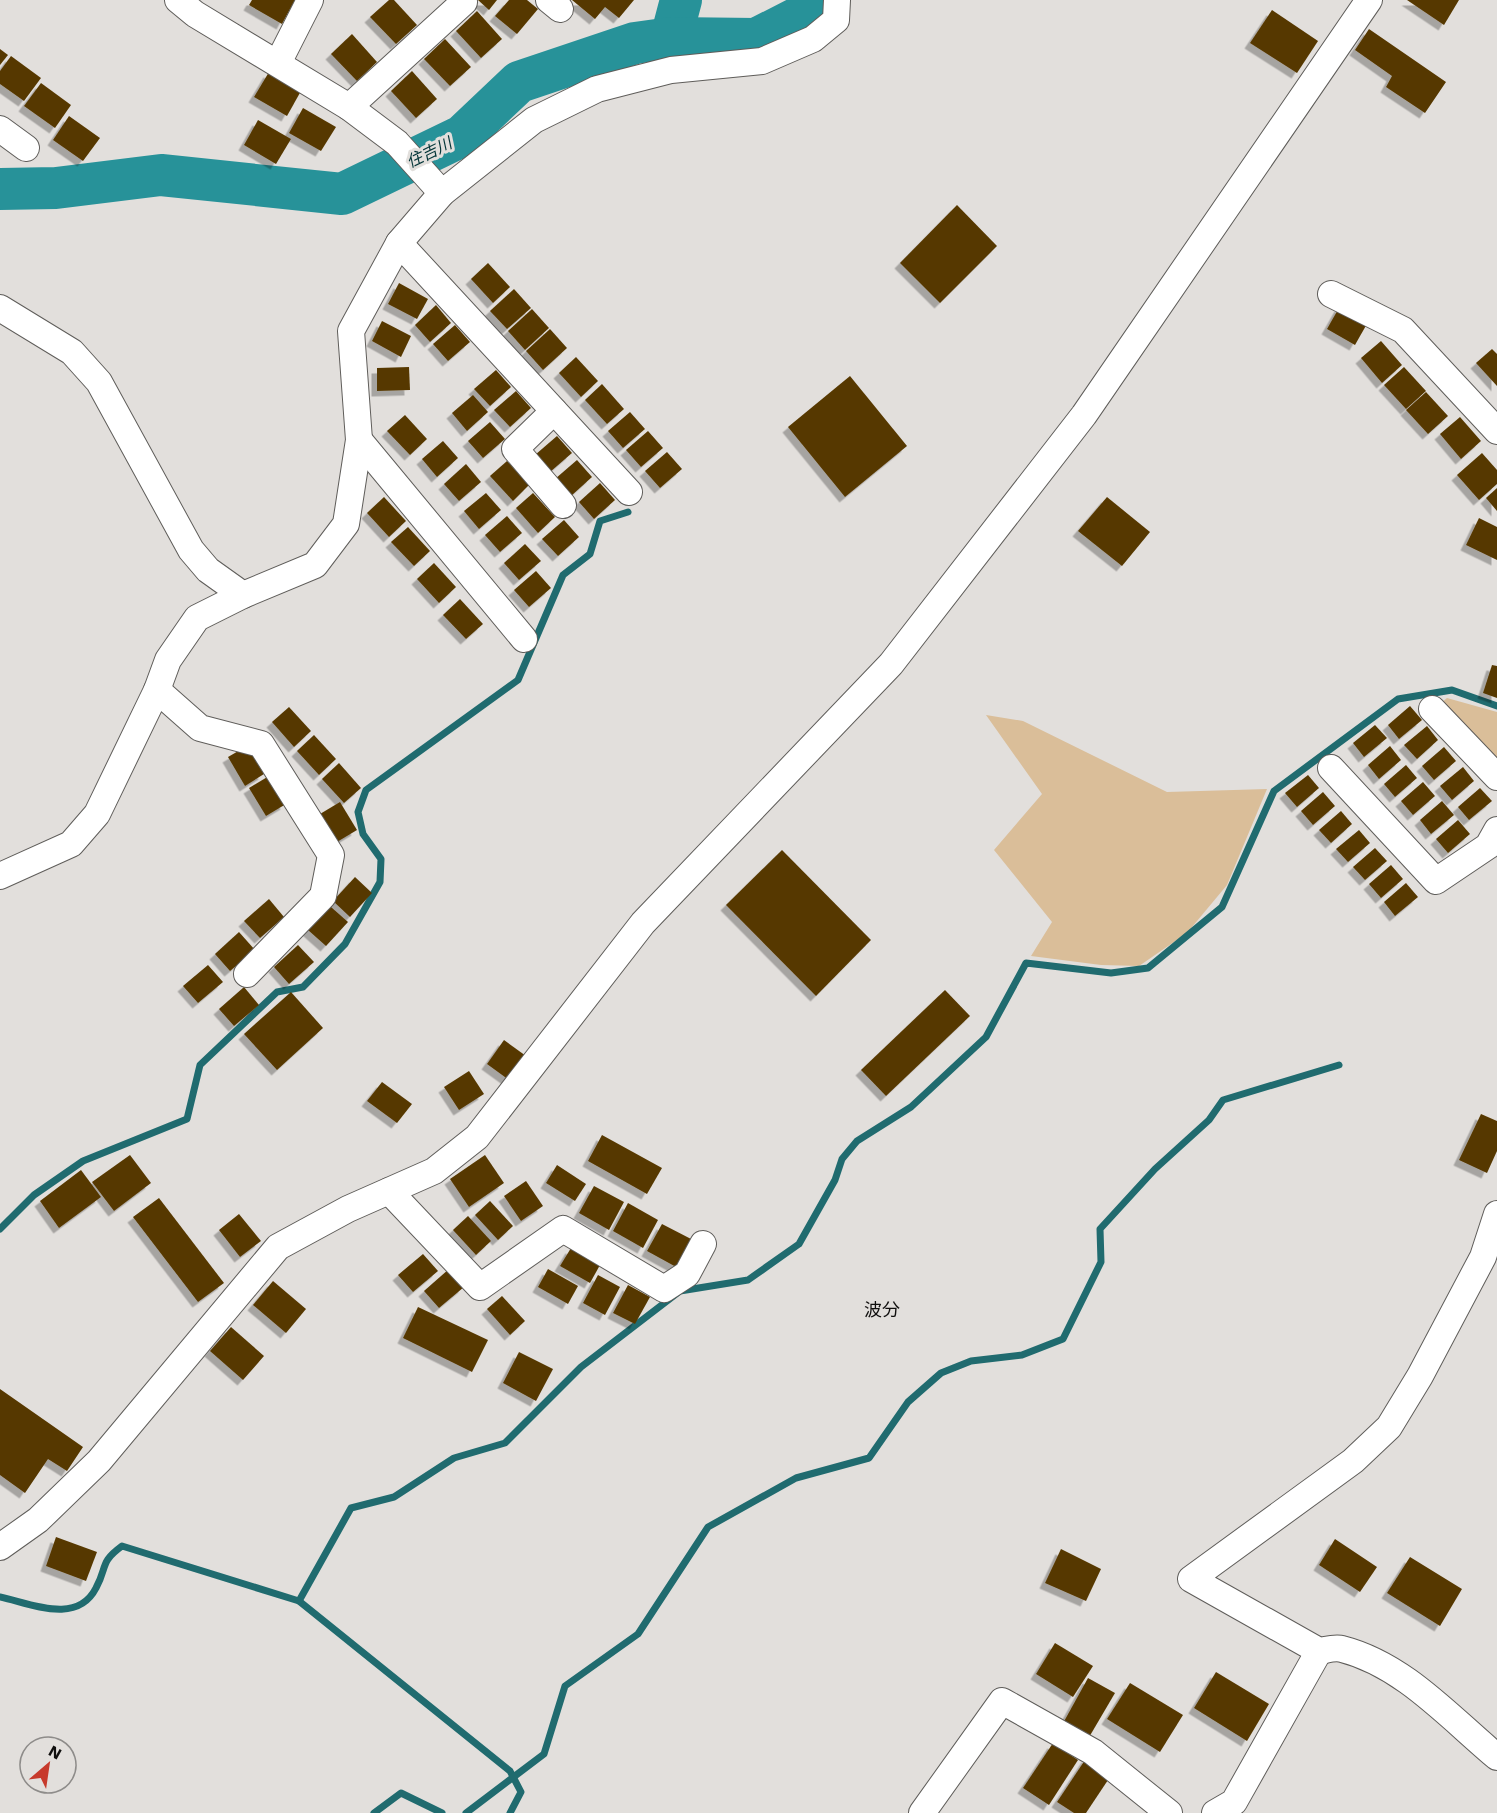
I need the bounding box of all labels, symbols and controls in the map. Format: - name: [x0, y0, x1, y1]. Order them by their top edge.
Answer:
- water label: 住吉川: [403, 133, 457, 172]
- district label: 波分: [864, 1299, 900, 1320]
- north arrow: [18, 1735, 78, 1795]
- text: N: [45, 1741, 65, 1764]

